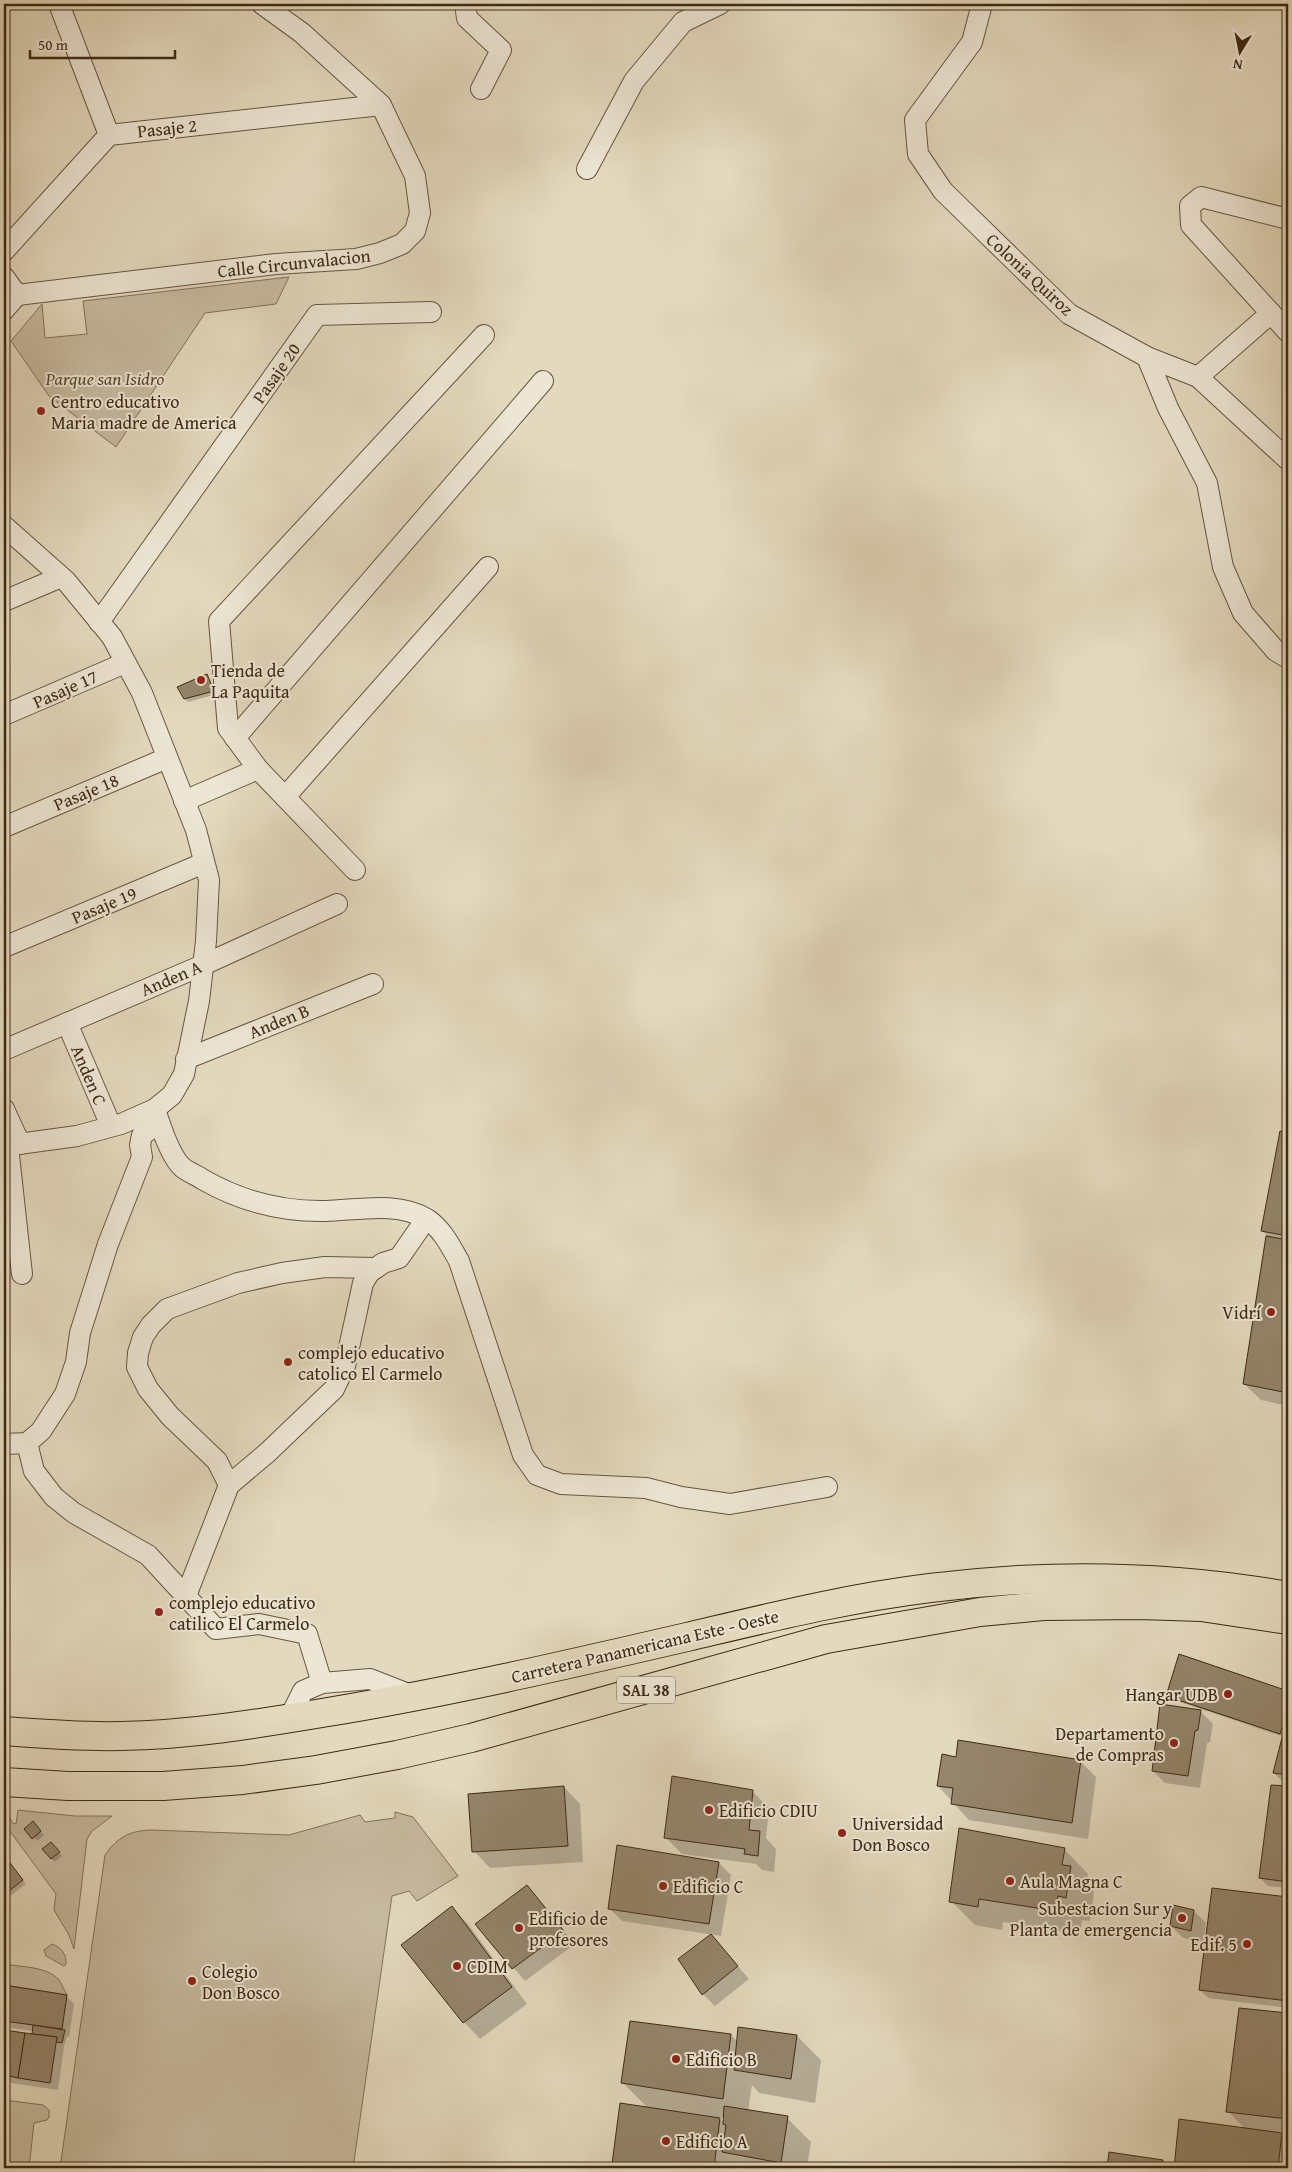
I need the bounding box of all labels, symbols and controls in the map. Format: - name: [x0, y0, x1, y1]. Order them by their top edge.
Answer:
- scale bar: [30, 28, 175, 60]
- north arrow: [1214, 28, 1264, 78]
- text: 50 m: [38, 34, 69, 55]
- text: N: [1231, 54, 1244, 75]
- street label: Pasaje 2: [136, 111, 198, 145]
- street label: Colonia Quiroz: [980, 226, 1080, 322]
- street label: Calle Circunvalacion: [216, 242, 372, 284]
- street label: Pasaje 20: [245, 337, 307, 409]
- park label: Parque san Isidro: [45, 365, 164, 392]
- place label: Centro educativo Maria madre de America: [51, 388, 237, 436]
- marker: Centro educativo Maria madre de America: [35, 405, 47, 417]
- place label: Tienda de La Paquita: [211, 657, 290, 705]
- street label: Pasaje 17: [28, 663, 102, 715]
- marker: Tienda de La Paquita: [195, 674, 207, 686]
- street label: Pasaje 18: [49, 766, 123, 818]
- street label: Pasaje 19: [67, 879, 141, 931]
- street label: Anden A: [136, 953, 206, 1003]
- street label: Anden B: [245, 997, 313, 1045]
- street label: Anden C: [64, 1041, 114, 1109]
- place label: Vidrí: [1222, 1299, 1262, 1326]
- marker: Vidrí: [1265, 1306, 1277, 1318]
- place label: complejo educativo catolico El Carmelo: [298, 1339, 445, 1387]
- marker: complejo educativo catolico El Carmelo: [282, 1356, 294, 1368]
- place label: complejo educativo catilico El Carmelo: [169, 1589, 316, 1637]
- street label: Carretera Panamericana Este - Oeste: [509, 1602, 781, 1690]
- marker: complejo educativo catilico El Carmelo: [153, 1606, 165, 1618]
- road number: SAL 38: [617, 1676, 675, 1704]
- place label: Hangar UDB: [1126, 1681, 1218, 1708]
- marker: Hangar UDB: [1222, 1688, 1234, 1700]
- place label: Departamento de Compras: [1055, 1720, 1164, 1768]
- marker: Departamento de Compras: [1168, 1737, 1180, 1749]
- place label: Edificio CDIU: [719, 1797, 818, 1824]
- marker: Edificio CDIU: [703, 1804, 715, 1816]
- place label: Universidad Don Bosco: [852, 1810, 944, 1858]
- marker: Universidad Don Bosco: [836, 1827, 848, 1839]
- place label: Aula Magna C: [1020, 1868, 1123, 1895]
- place label: Edificio C: [673, 1873, 744, 1900]
- marker: Aula Magna C: [1004, 1875, 1016, 1887]
- marker: Edificio C: [657, 1880, 669, 1892]
- place label: Subestacion Sur y Planta de emergencia: [1010, 1895, 1172, 1943]
- place label: Edificio de profesores: [529, 1905, 608, 1953]
- marker: Subestacion Sur y Planta de emergencia: [1176, 1912, 1188, 1924]
- marker: Edificio de profesores: [513, 1922, 525, 1934]
- place label: Edif. 5: [1190, 1931, 1237, 1958]
- marker: Edif. 5: [1241, 1938, 1253, 1950]
- place label: CDIM: [467, 1953, 508, 1980]
- place label: Colegio Don Bosco: [202, 1958, 280, 2006]
- marker: CDIM: [451, 1960, 463, 1972]
- marker: Colegio Don Bosco: [186, 1975, 198, 1987]
- place label: Edificio B: [686, 2046, 757, 2073]
- marker: Edificio B: [670, 2053, 682, 2065]
- place label: Edificio A: [676, 2128, 748, 2155]
- marker: Edificio A: [660, 2135, 672, 2147]

